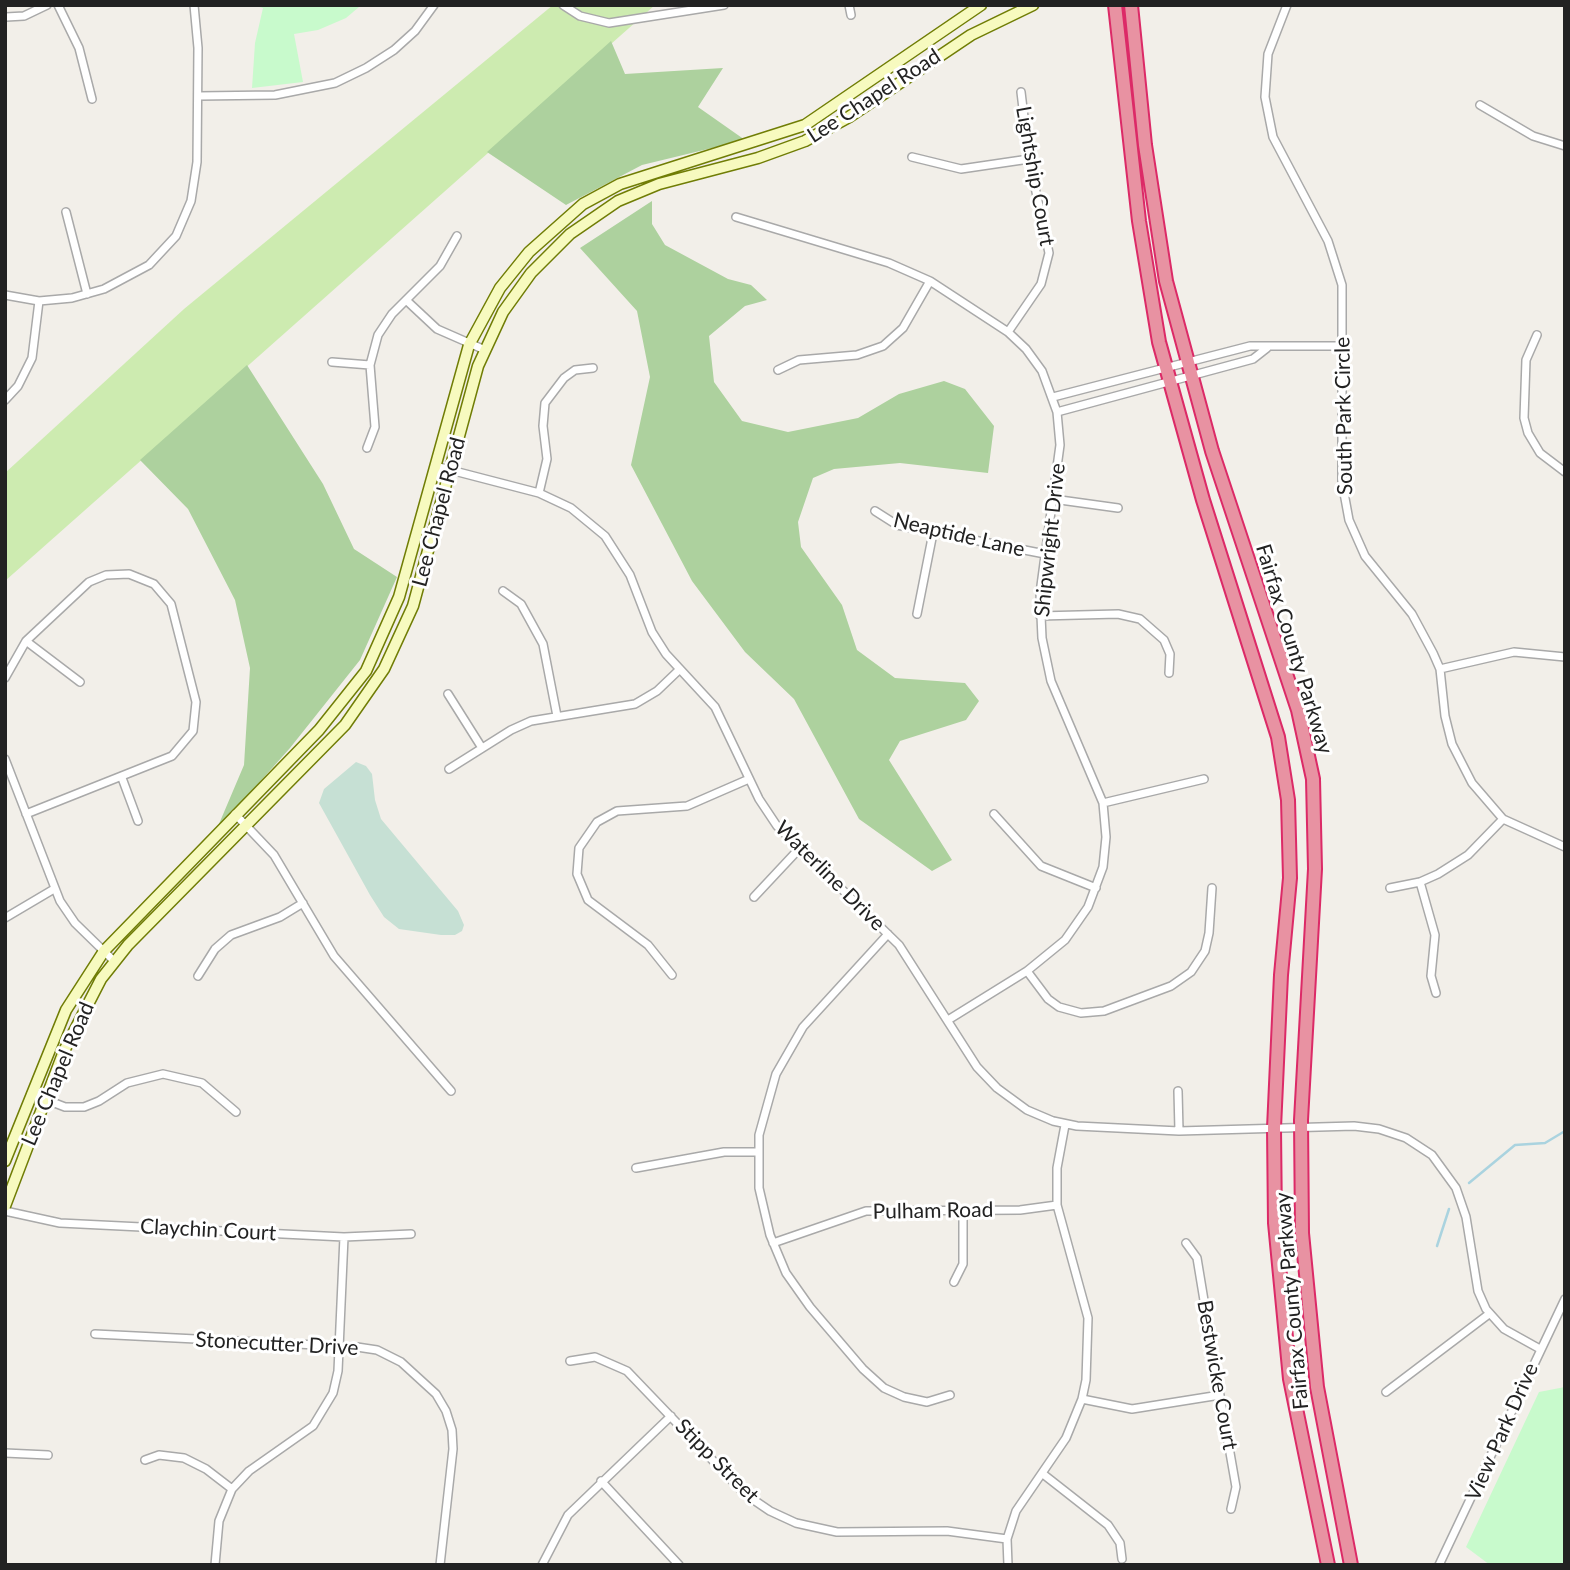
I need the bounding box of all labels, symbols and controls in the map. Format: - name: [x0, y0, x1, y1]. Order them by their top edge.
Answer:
- street label: Lee Chapel Road: [803, 44, 945, 148]
- street label: Lightship Court: [1010, 104, 1060, 248]
- street label: South Park Circle: [1330, 337, 1358, 495]
- street label: Lee Chapel Road: [407, 435, 471, 589]
- street label: Shipwright Drive: [1029, 462, 1071, 618]
- street label: Neaptide Lane: [891, 508, 1027, 562]
- street label: Fairfax County Parkway: [1250, 541, 1338, 757]
- street label: Waterline Drive: [770, 816, 890, 936]
- street label: Lee Chapel Road: [16, 998, 100, 1150]
- street label: Fairfax County Parkway: [1270, 1191, 1314, 1411]
- street label: Pulham Road: [873, 1197, 993, 1225]
- street label: Claychin Court: [139, 1214, 277, 1246]
- street label: Bestwicke Court: [1191, 1298, 1243, 1452]
- street label: Stonecutter Drive: [195, 1327, 359, 1361]
- street label: View Park Drive: [1460, 1359, 1544, 1505]
- street label: Stipp Street: [670, 1414, 764, 1508]

